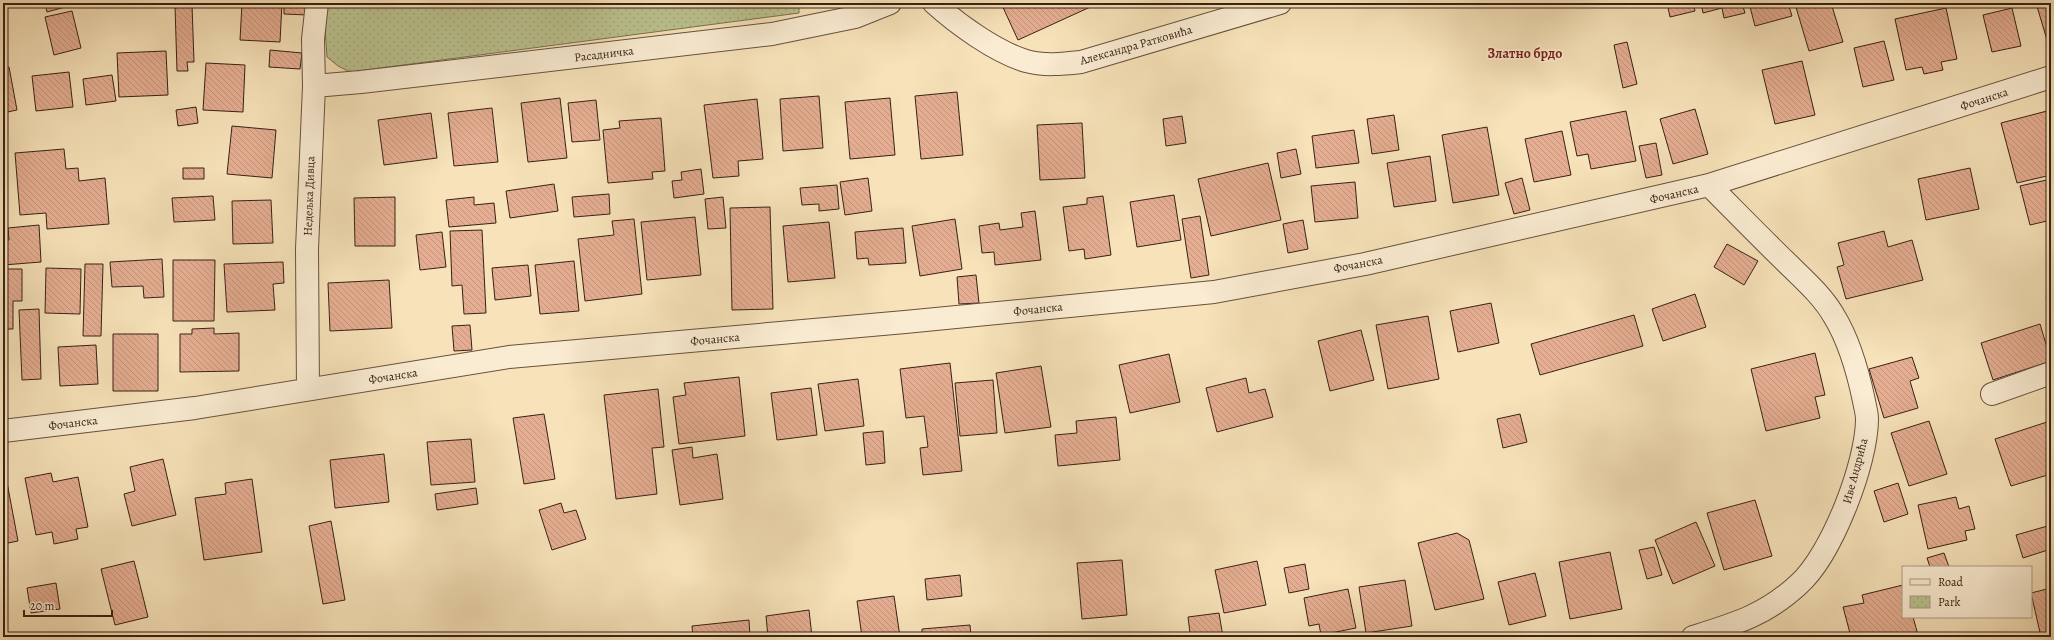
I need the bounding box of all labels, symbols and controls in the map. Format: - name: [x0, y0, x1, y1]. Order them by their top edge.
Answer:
- street label: Александра Ратковића: [1077, 21, 1194, 69]
- street label: Расадничка: [573, 42, 635, 66]
- district label: Златно брдо: [1488, 44, 1562, 63]
- street label: Фочанска: [1958, 84, 2010, 114]
- street label: Недељка Дивца: [300, 155, 318, 236]
- street label: Фочанска: [1648, 181, 1700, 207]
- street label: Фочанска: [1332, 251, 1384, 277]
- street label: Фочанска: [1013, 298, 1064, 320]
- street label: Фочанска: [690, 329, 741, 349]
- street label: Фочанска: [367, 364, 419, 388]
- street label: Фочанска: [47, 412, 99, 434]
- street label: Иве Андрића: [1839, 436, 1872, 506]
- legend: [1902, 566, 2032, 618]
- text: Road: [1938, 574, 1964, 590]
- scale bar: [24, 592, 112, 618]
- text: Park: [1938, 594, 1961, 610]
- text: 20 m: [30, 598, 54, 614]

